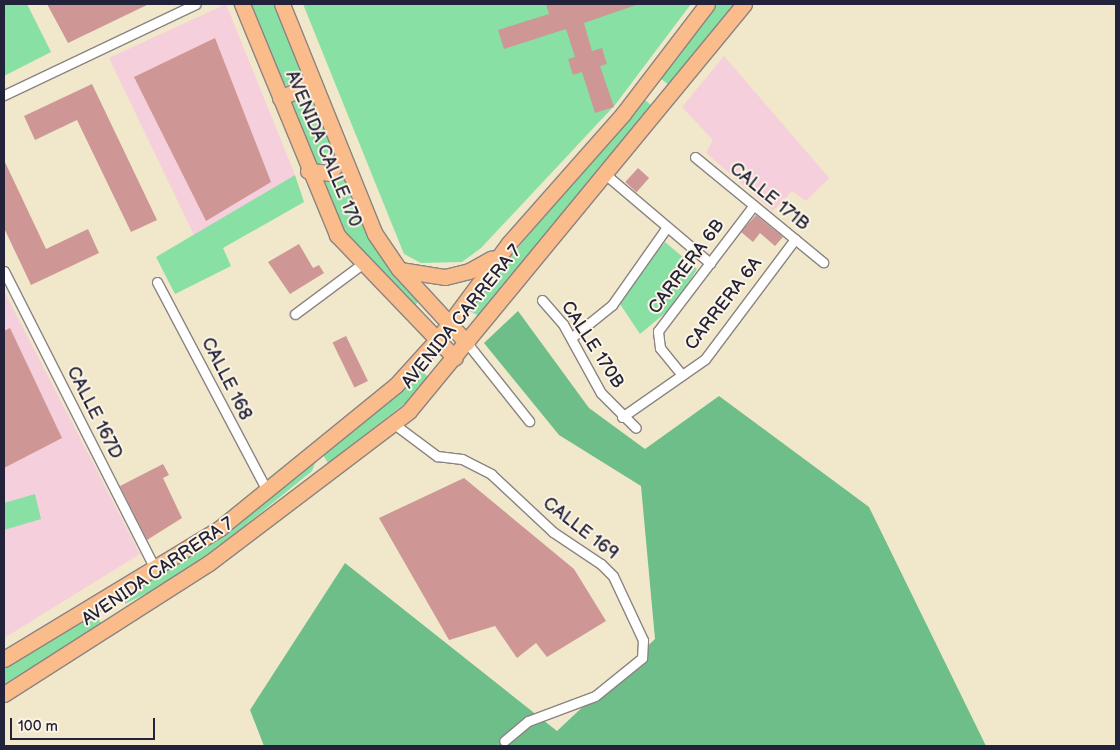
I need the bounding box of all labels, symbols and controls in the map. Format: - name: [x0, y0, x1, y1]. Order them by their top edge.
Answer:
- street label: AVENIDA CALLE 170: [280, 68, 366, 230]
- street label: CALLE 171B: [725, 158, 813, 236]
- street label: CARRERA 6B: [644, 215, 730, 319]
- street label: AVENIDA CARRERA 7: [397, 241, 527, 393]
- street label: CARRERA 6A: [681, 253, 767, 355]
- street label: CALLE 170B: [556, 297, 628, 393]
- street label: CALLE 168: [196, 334, 256, 424]
- street label: CALLE 167D: [61, 363, 127, 463]
- street label: CALLE 169: [538, 493, 622, 565]
- street label: AVENIDA CARRERA 7: [78, 513, 238, 631]
- scale bar: [12, 708, 158, 740]
- text: 100 m: [18, 717, 58, 736]

